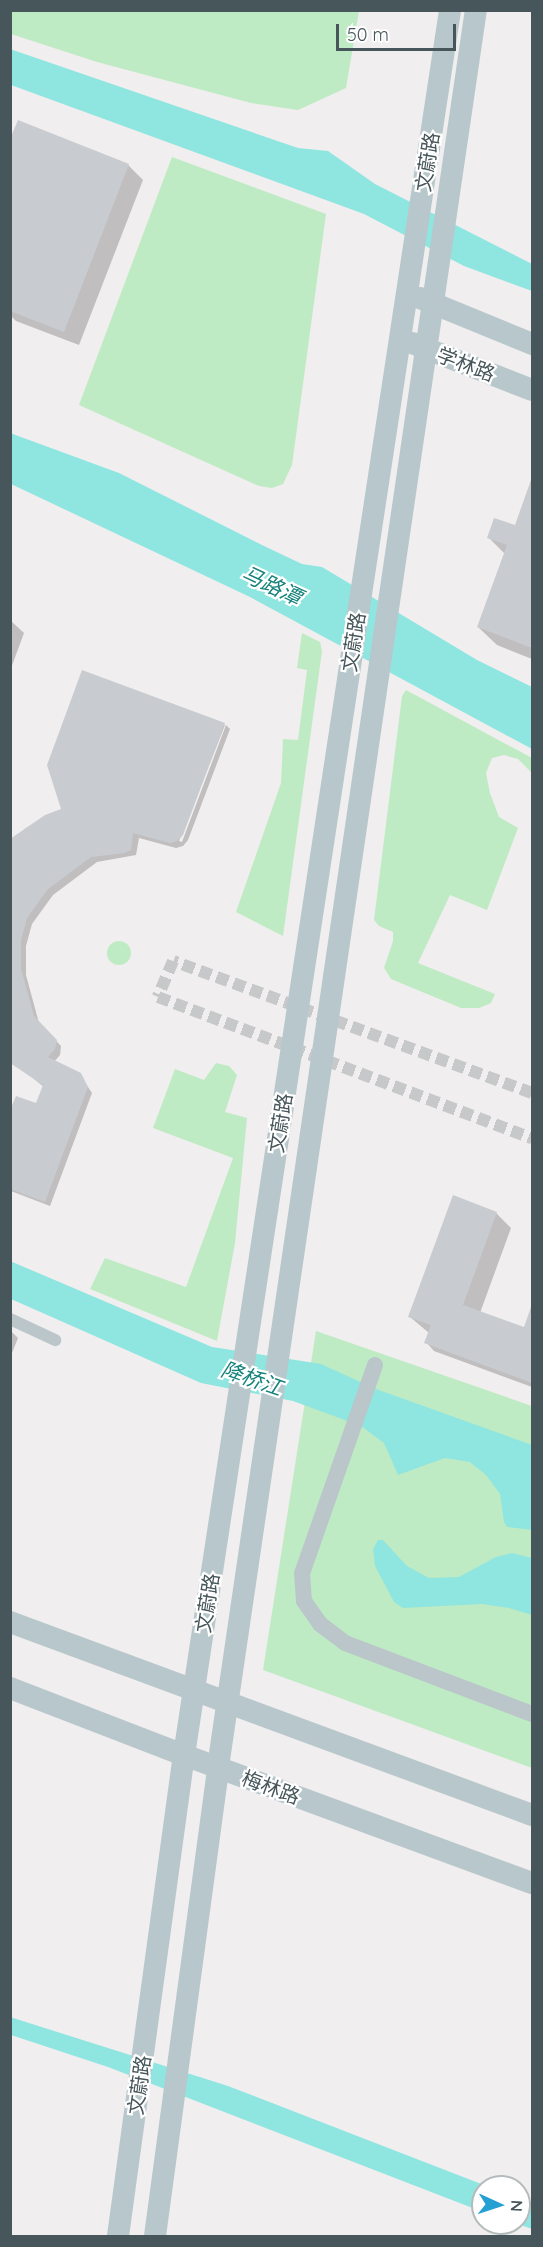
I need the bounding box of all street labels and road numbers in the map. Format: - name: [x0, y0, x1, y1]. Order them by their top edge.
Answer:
- street label: 文蔚路: [410, 130, 444, 194]
- street label: 学林路: [434, 342, 498, 386]
- street label: 文蔚路: [336, 610, 370, 674]
- street label: 文蔚路: [263, 1091, 297, 1155]
- street label: 文蔚路: [190, 1571, 224, 1635]
- street label: 梅林路: [239, 1765, 303, 1809]
- street label: 文蔚路: [123, 2054, 155, 2116]

